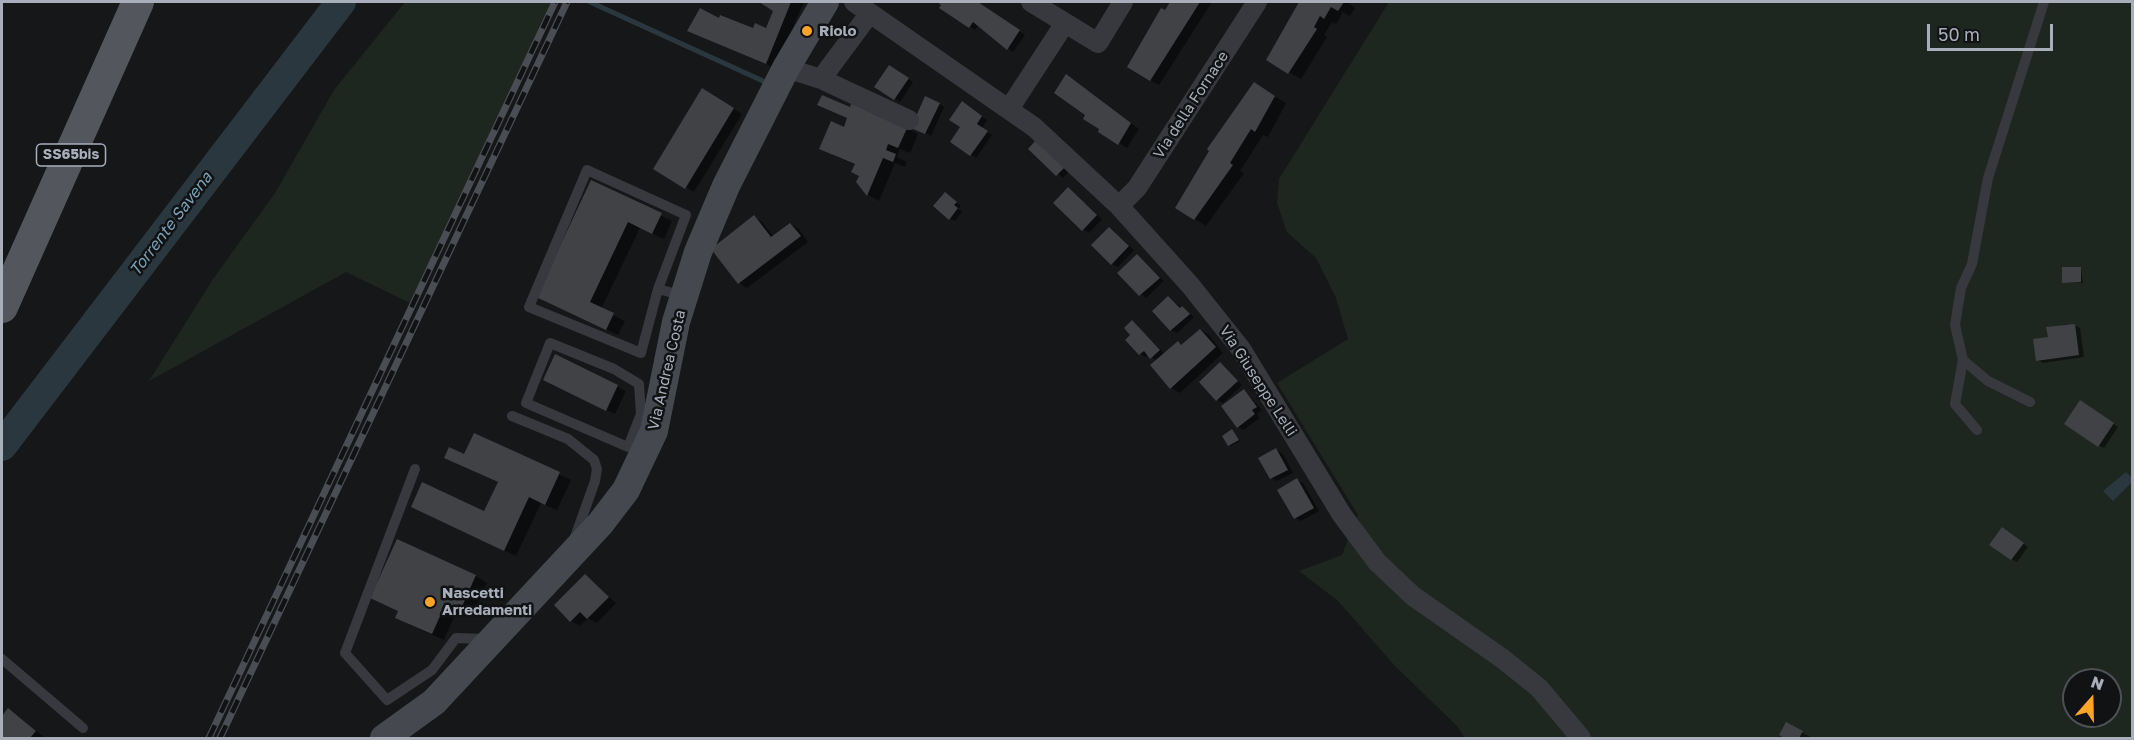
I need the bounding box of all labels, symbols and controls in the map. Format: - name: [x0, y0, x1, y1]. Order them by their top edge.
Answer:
- scale bar: [1930, 12, 2056, 50]
- place label: Riolo: [819, 22, 856, 40]
- text: 50 m: [1938, 23, 1980, 45]
- marker: Riolo: [800, 24, 814, 38]
- street label: Via della Fornace: [1150, 48, 1232, 162]
- road number: SS65bis: [36, 144, 106, 166]
- water label: Torrente Savena: [126, 168, 216, 280]
- street label: Via Andrea Costa: [644, 308, 690, 432]
- street label: Via Giuseppe Lelli: [1216, 322, 1300, 440]
- place label: Nascetti Arredamenti: [442, 584, 532, 619]
- marker: Nascetti Arredamenti: [423, 595, 437, 609]
- north arrow: [2062, 668, 2122, 728]
- text: N: [2088, 671, 2107, 694]

